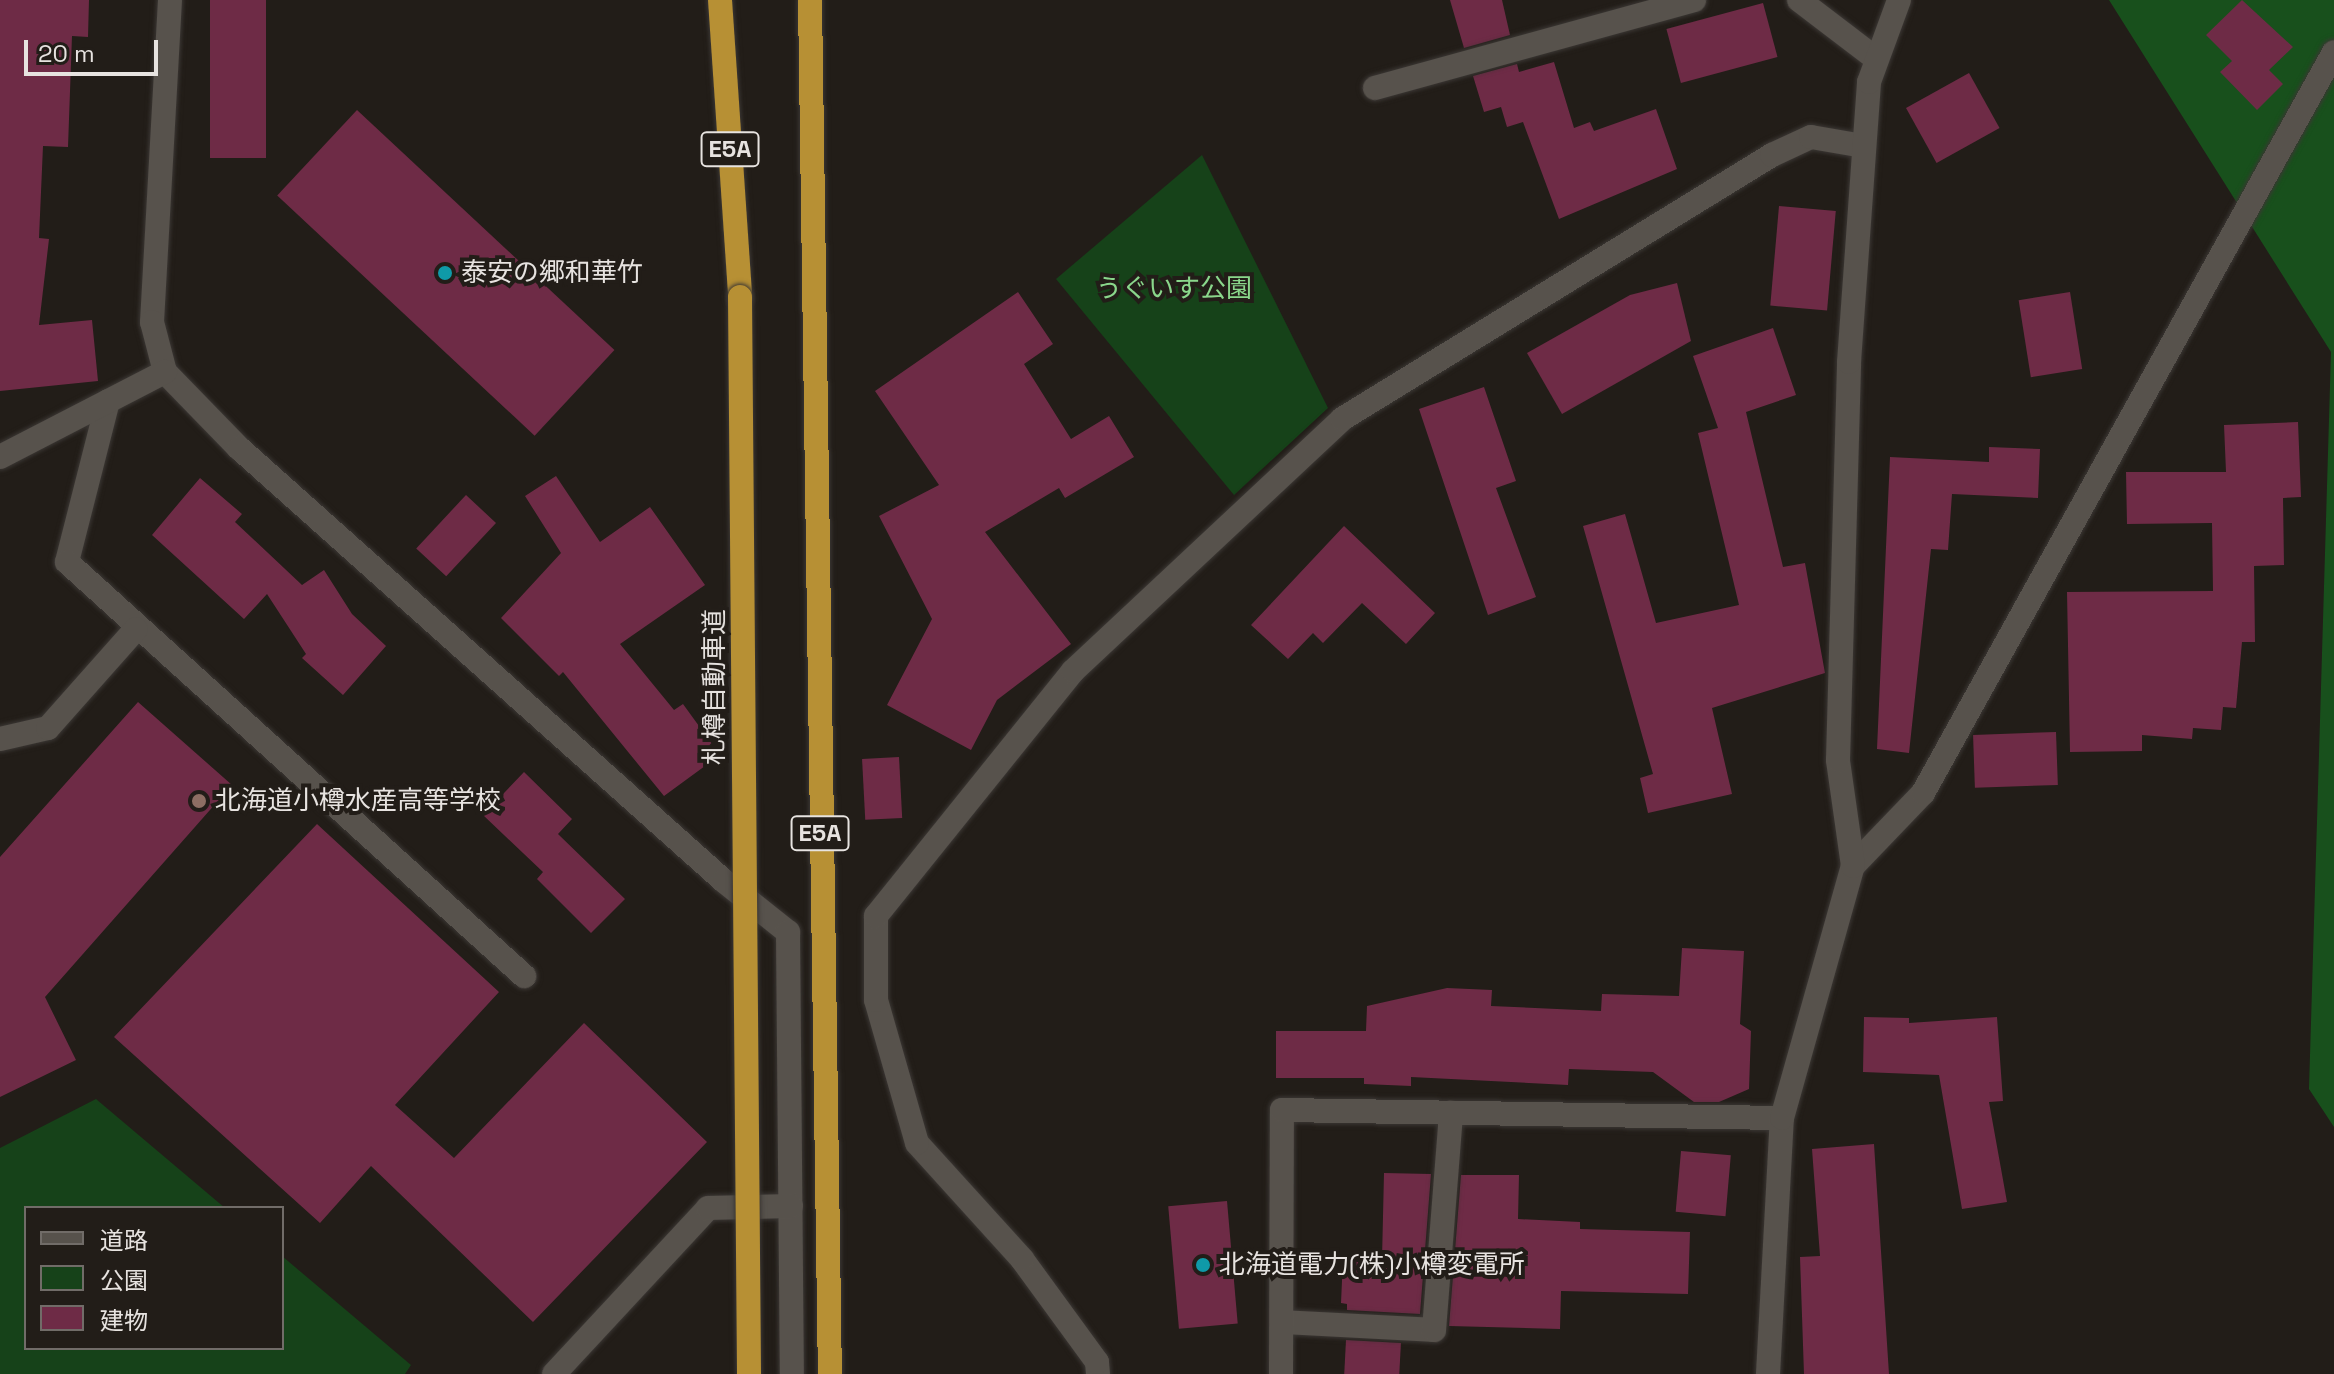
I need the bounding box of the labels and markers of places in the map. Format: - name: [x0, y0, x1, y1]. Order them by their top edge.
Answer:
- place label: 泰安の郷和華竹: [461, 257, 643, 289]
- marker: 泰安の郷和華竹: [436, 264, 454, 282]
- place label: 北海道小樽水産高等学校: [215, 785, 501, 817]
- marker: 北海道小樽水産高等学校: [190, 792, 208, 810]
- place label: 北海道電力(株)小樽変電所: [1219, 1249, 1525, 1281]
- marker: 北海道電力(株)小樽変電所: [1194, 1256, 1212, 1274]

